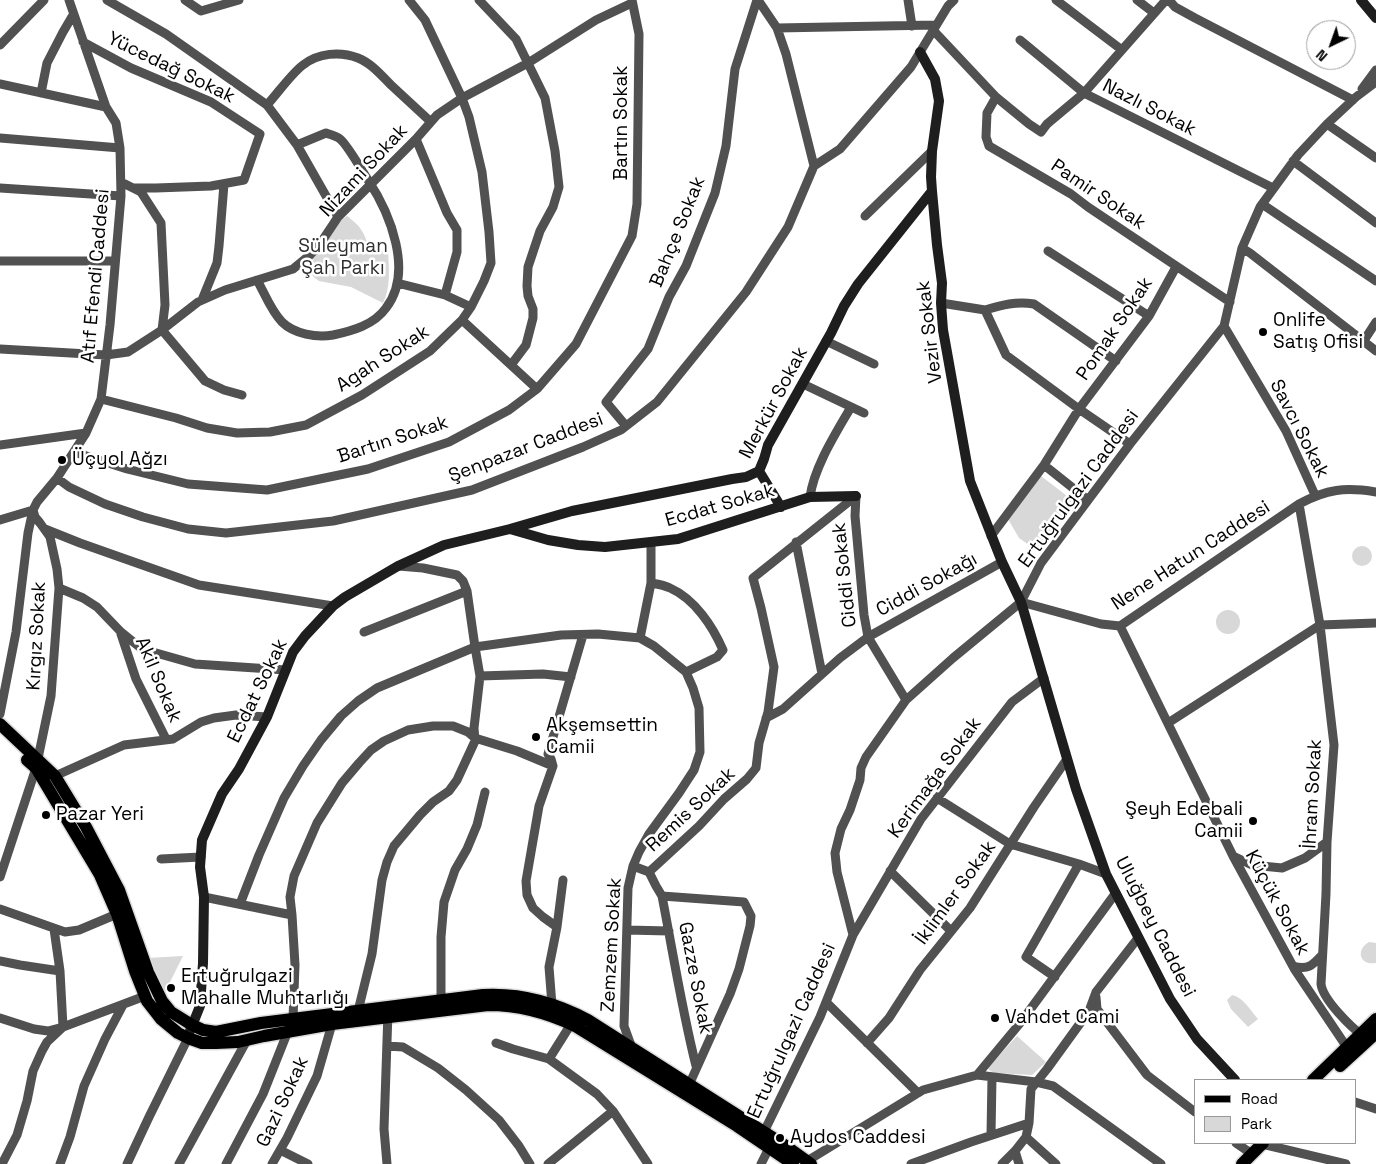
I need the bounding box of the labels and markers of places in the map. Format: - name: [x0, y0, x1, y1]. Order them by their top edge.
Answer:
- place label: Onlife Satış Ofisi: [1273, 310, 1363, 354]
- marker: Onlife Satış Ofisi: [1257, 326, 1269, 338]
- place label: Üçyol Ağzı: [72, 449, 168, 471]
- marker: Üçyol Ağzı: [56, 454, 68, 466]
- place label: Akşemsettin Camii: [546, 715, 658, 759]
- marker: Akşemsettin Camii: [530, 731, 542, 743]
- place label: Şeyh Edebali Camii: [1125, 799, 1243, 843]
- place label: Pazar Yeri: [56, 804, 144, 826]
- marker: Pazar Yeri: [40, 809, 52, 821]
- marker: Şeyh Edebali Camii: [1247, 815, 1259, 827]
- place label: Ertuğrulgazi Mahalle Muhtarlığı: [181, 966, 349, 1010]
- marker: Ertuğrulgazi Mahalle Muhtarlığı: [165, 982, 177, 994]
- place label: Vahdet Cami: [1005, 1007, 1120, 1029]
- marker: Vahdet Cami: [989, 1012, 1001, 1024]
- place label: Aydos Caddesi: [790, 1127, 926, 1149]
- marker: Aydos Caddesi: [774, 1132, 786, 1144]

